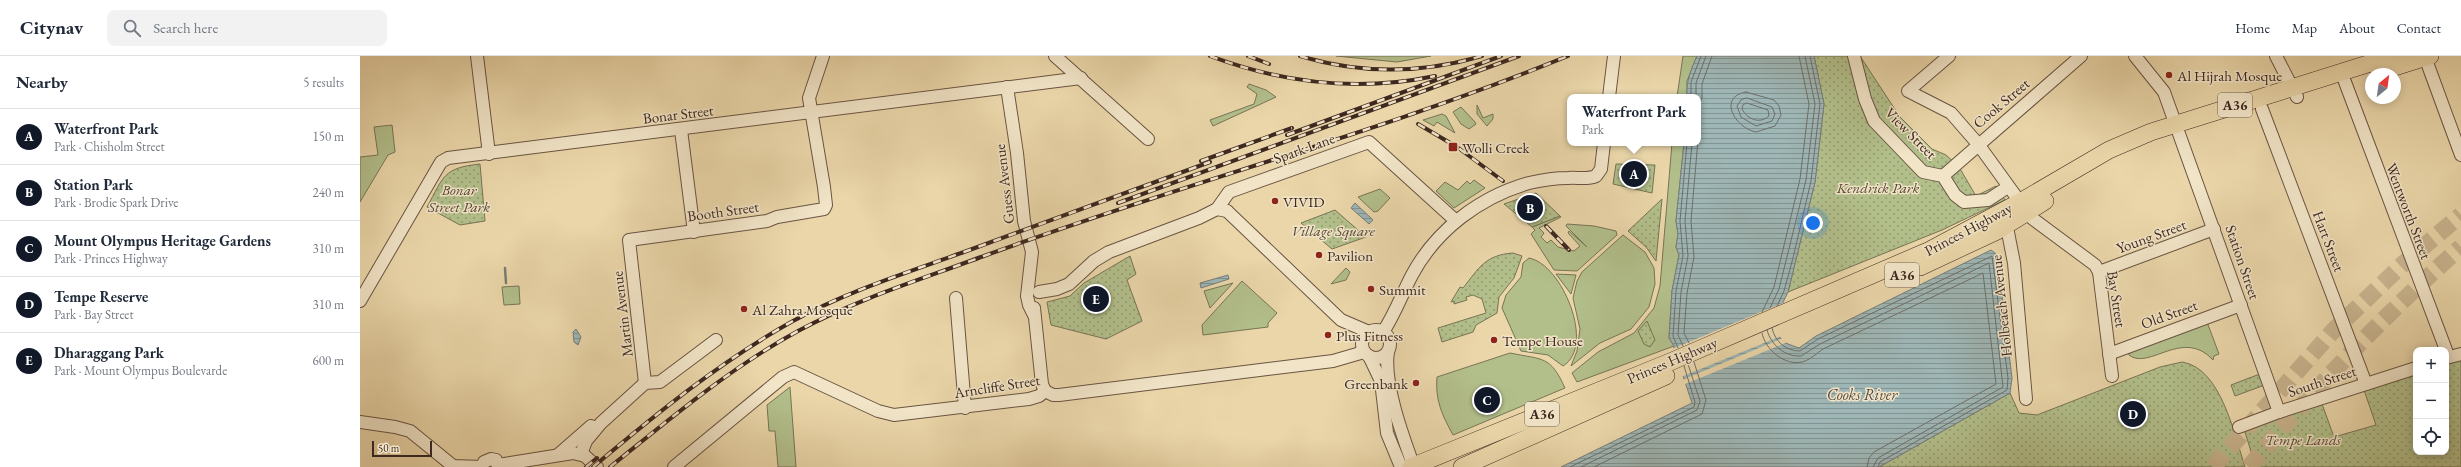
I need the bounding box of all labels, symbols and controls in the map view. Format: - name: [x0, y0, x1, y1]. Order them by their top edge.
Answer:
- search box: [107, 10, 387, 46]
- text: Citynav: [20, 15, 83, 40]
- icon: search: [121, 17, 143, 39]
- text: Search here: [153, 18, 218, 37]
- text: Home: [2235, 19, 2270, 37]
- text: Map: [2292, 19, 2317, 37]
- text: About: [2339, 19, 2375, 37]
- text: Contact: [2397, 19, 2441, 37]
- place label: Al Hijrah Mosque: [2176, 66, 2282, 85]
- north arrow: [2365, 68, 2401, 104]
- marker: Al Hijrah Mosque: [2164, 70, 2174, 80]
- text: Nearby: [16, 71, 68, 93]
- text: 5 results: [303, 74, 344, 91]
- street label: Cook Street: [1969, 74, 2033, 132]
- road number: A36: [2218, 93, 2252, 117]
- popup: [1567, 94, 1701, 146]
- street label: Bonar Street: [642, 100, 715, 128]
- text: Waterfront Park: [1582, 102, 1686, 121]
- street label: View Street: [1881, 103, 1941, 163]
- text: Waterfront Park: [54, 119, 158, 138]
- text: Park: [1582, 121, 1604, 138]
- text: A: [24, 128, 34, 145]
- text: 150 m: [313, 128, 344, 145]
- street label: Spark Lane: [1271, 128, 1337, 168]
- text: Park · Chisholm Street: [54, 138, 165, 155]
- place label: Wolli Creek: [1462, 138, 1531, 157]
- marker: Wolli Creek: [1447, 141, 1459, 153]
- street label: Guess Avenue: [990, 143, 1018, 225]
- pin: A: [1621, 159, 1647, 189]
- street label: Wentworth Street: [2382, 160, 2436, 262]
- text: Station Park: [54, 175, 133, 194]
- park label: Kendrick Park: [1836, 178, 1919, 197]
- park label: Bonar Street Park: [427, 180, 490, 216]
- text: B: [25, 184, 33, 201]
- text: 240 m: [313, 184, 344, 201]
- place label: VIVID: [1283, 192, 1325, 211]
- pin: B: [1517, 193, 1543, 223]
- text: Park · Brodie Spark Drive: [54, 194, 178, 211]
- marker: VIVID: [1270, 196, 1280, 206]
- street label: Booth Street: [686, 197, 760, 225]
- street label: Princes Highway: [1921, 198, 2015, 260]
- street label: Hart Street: [2309, 208, 2349, 274]
- your location: [1803, 213, 1823, 233]
- street label: Young Street: [2113, 215, 2189, 257]
- park label: Village Square: [1291, 221, 1376, 241]
- street label: Station Street: [2221, 222, 2265, 302]
- text: Mount Olympus Heritage Gardens: [54, 231, 271, 250]
- text: C: [24, 240, 34, 257]
- text: 310 m: [313, 240, 344, 257]
- place label: Pavilion: [1327, 246, 1373, 265]
- text: Park · Princes Highway: [54, 250, 168, 267]
- marker: Pavilion: [1314, 250, 1324, 260]
- street label: Holbeach Avenue: [1986, 254, 2016, 358]
- road number: A36: [1885, 263, 1919, 287]
- street label: Bay Street: [2103, 269, 2131, 329]
- street label: Martin Avenue: [607, 270, 637, 358]
- place label: Summit: [1379, 280, 1426, 299]
- pin: E: [1083, 284, 1109, 314]
- marker: Summit: [1366, 284, 1376, 294]
- text: Tempe Reserve: [54, 287, 148, 306]
- street label: Old Street: [2138, 295, 2200, 333]
- text: D: [24, 296, 34, 313]
- text: 310 m: [313, 296, 344, 313]
- place label: Al Zahra Mosque: [751, 300, 853, 319]
- marker: Al Zahra Mosque: [739, 304, 749, 314]
- text: Park · Bay Street: [54, 306, 134, 323]
- place label: Plus Fitness: [1336, 326, 1403, 345]
- marker: Plus Fitness: [1323, 330, 1333, 340]
- place label: Tempe House: [1502, 331, 1583, 350]
- street label: Princes Highway: [1624, 332, 1721, 388]
- marker: Tempe House: [1489, 335, 1499, 345]
- text: Dharaggang Park: [54, 343, 164, 362]
- map controls: [2413, 347, 2449, 455]
- button: +: [2413, 347, 2449, 383]
- text: E: [25, 352, 33, 369]
- text: 600 m: [313, 352, 344, 369]
- street label: South Street: [2285, 361, 2359, 401]
- text: Park · Mount Olympus Boulevarde: [54, 362, 227, 379]
- street label: Arncliffe Street: [952, 370, 1042, 402]
- place label: Greenbank: [1344, 374, 1409, 393]
- marker: Greenbank: [1411, 378, 1421, 388]
- button: −: [2413, 383, 2449, 419]
- water label: Cooks River: [1827, 384, 1898, 405]
- pin: C: [1474, 385, 1500, 415]
- pin: D: [2120, 399, 2146, 429]
- road number: A36: [1525, 402, 1559, 426]
- button: locate: [2413, 419, 2449, 455]
- park label: Tempe Lands: [2265, 430, 2342, 449]
- scale bar: [372, 439, 432, 458]
- text: 50 m: [378, 441, 399, 455]

